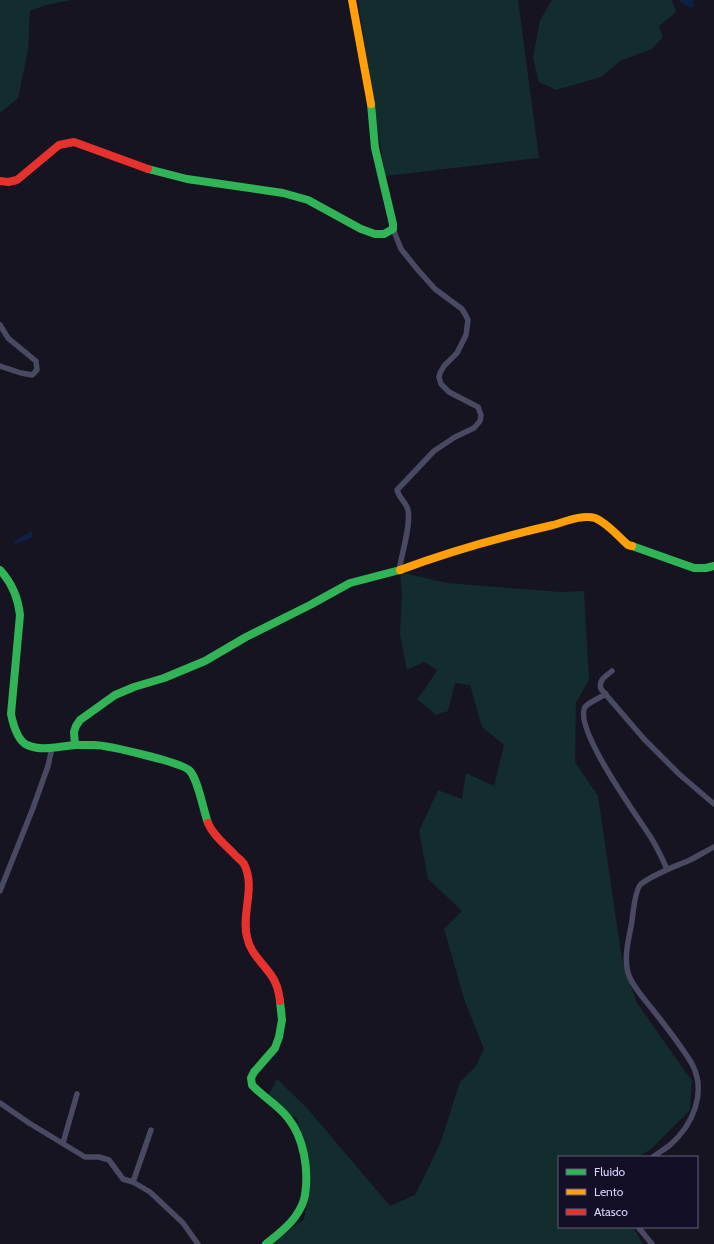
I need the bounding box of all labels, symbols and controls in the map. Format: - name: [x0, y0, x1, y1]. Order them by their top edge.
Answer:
- legend: [558, 1156, 698, 1228]
- text: Fluido: [594, 1164, 626, 1179]
- text: Lento: [594, 1184, 624, 1199]
- text: Atasco: [594, 1204, 628, 1219]

